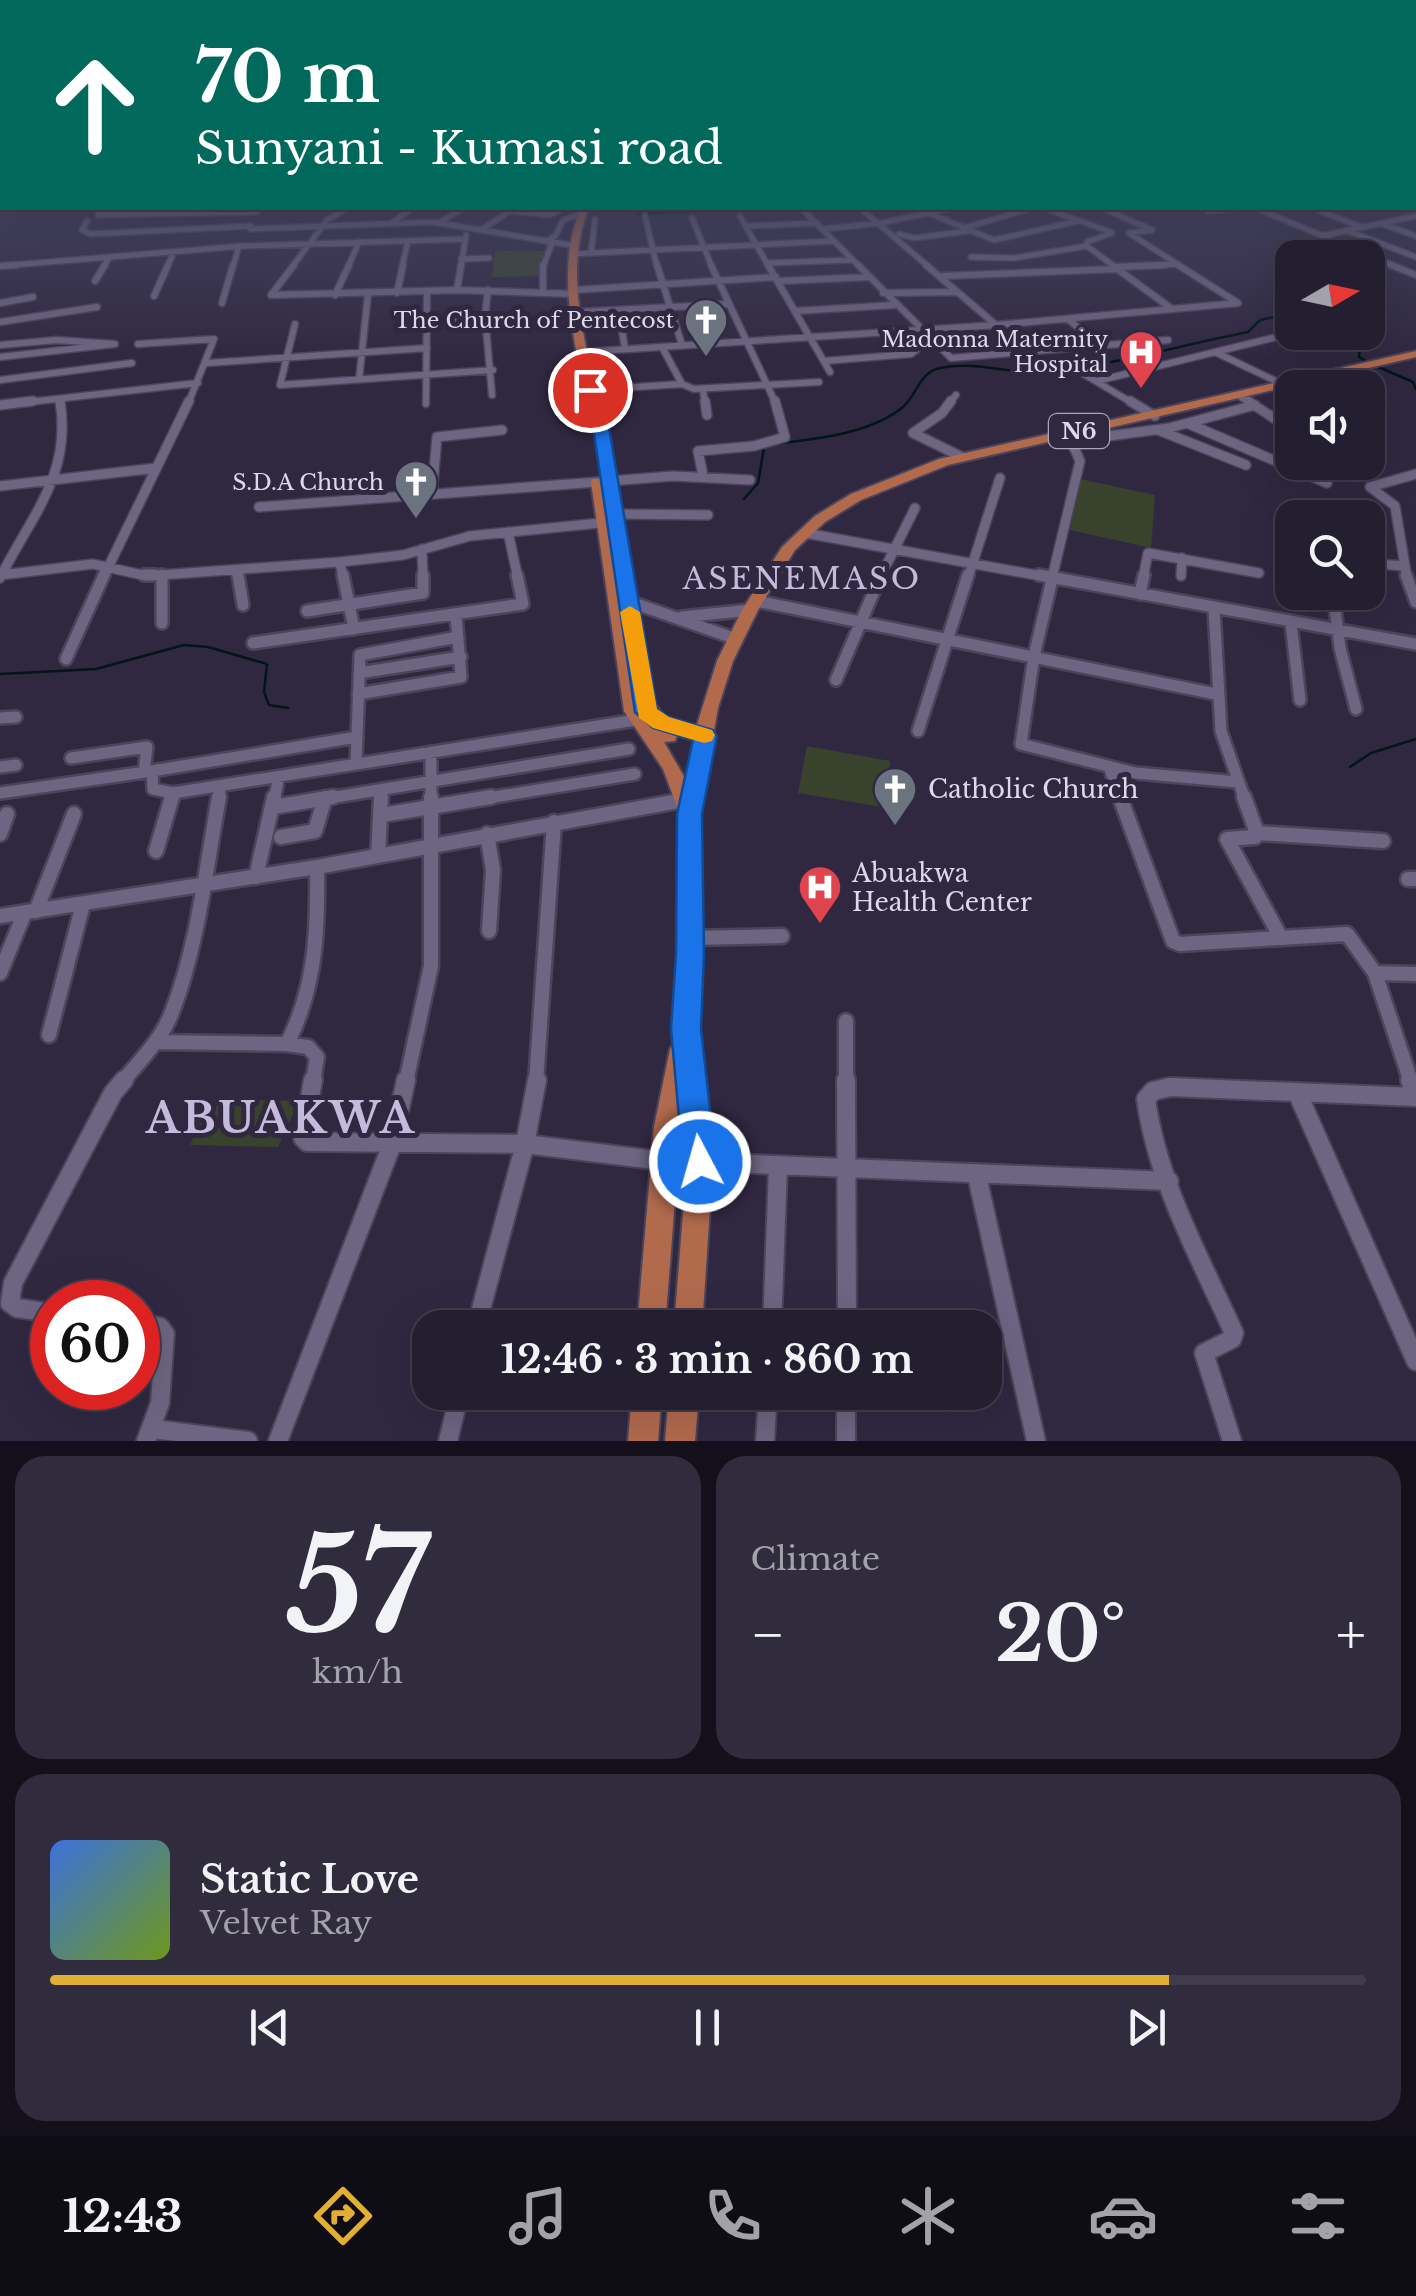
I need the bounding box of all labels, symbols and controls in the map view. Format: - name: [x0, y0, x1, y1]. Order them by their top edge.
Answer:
- text: 70 m: [195, 34, 380, 121]
- icon: ahead: [30, 40, 160, 170]
- text: Sunyani - Kumasi road: [195, 120, 723, 176]
- north arrow: [1275, 240, 1385, 350]
- map controls: [1275, 240, 1385, 610]
- church icon: The Church of Pentecost: [683, 297, 729, 358]
- place label: The Church of Pentecost: [394, 307, 675, 334]
- place label: Madonna Maternity Hospital: [881, 326, 1108, 378]
- hospital icon: Madonna Maternity Hospital: [1118, 329, 1164, 390]
- pin: [548, 348, 633, 433]
- icon: arrive: [563, 363, 618, 418]
- button: sound: [1275, 370, 1385, 480]
- road number: N6: [1049, 414, 1109, 448]
- church icon: S.D.A Church: [393, 459, 439, 520]
- place label: S.D.A Church: [232, 469, 384, 496]
- button: search: [1275, 500, 1385, 610]
- district label: ASENEMASO: [681, 560, 922, 597]
- church icon: Catholic Church: [872, 766, 918, 827]
- place label: Catholic Church: [928, 774, 1138, 805]
- place label: Abuakwa Health Center: [851, 858, 1032, 918]
- hospital icon: Abuakwa Health Center: [797, 864, 843, 925]
- district label: ABUAKWA: [145, 1092, 416, 1144]
- position arrow: [648, 1110, 752, 1214]
- speed limit sign: 60: [30, 1280, 160, 1410]
- text: 12:46 · 3 min · 860 m: [501, 1336, 914, 1383]
- text: 57: [286, 1506, 430, 1667]
- text: Climate: [751, 1539, 880, 1579]
- text: 20°: [995, 1588, 1126, 1681]
- text: −: [751, 1601, 785, 1669]
- text: +: [1336, 1601, 1366, 1669]
- text: km/h: [312, 1652, 403, 1692]
- text: Static Love: [200, 1856, 419, 1903]
- text: Velvet Ray: [200, 1903, 372, 1943]
- icon: previous: [242, 2000, 297, 2055]
- icon: pause: [680, 2000, 735, 2055]
- icon: next: [1119, 2000, 1174, 2055]
- icon: directions: [308, 2181, 378, 2251]
- icon: music: [503, 2181, 573, 2251]
- icon: phone: [698, 2181, 768, 2251]
- icon: climate: [893, 2181, 963, 2251]
- icon: car: [1088, 2181, 1158, 2251]
- icon: filters: [1283, 2181, 1353, 2251]
- text: 12:43: [63, 2188, 183, 2244]

